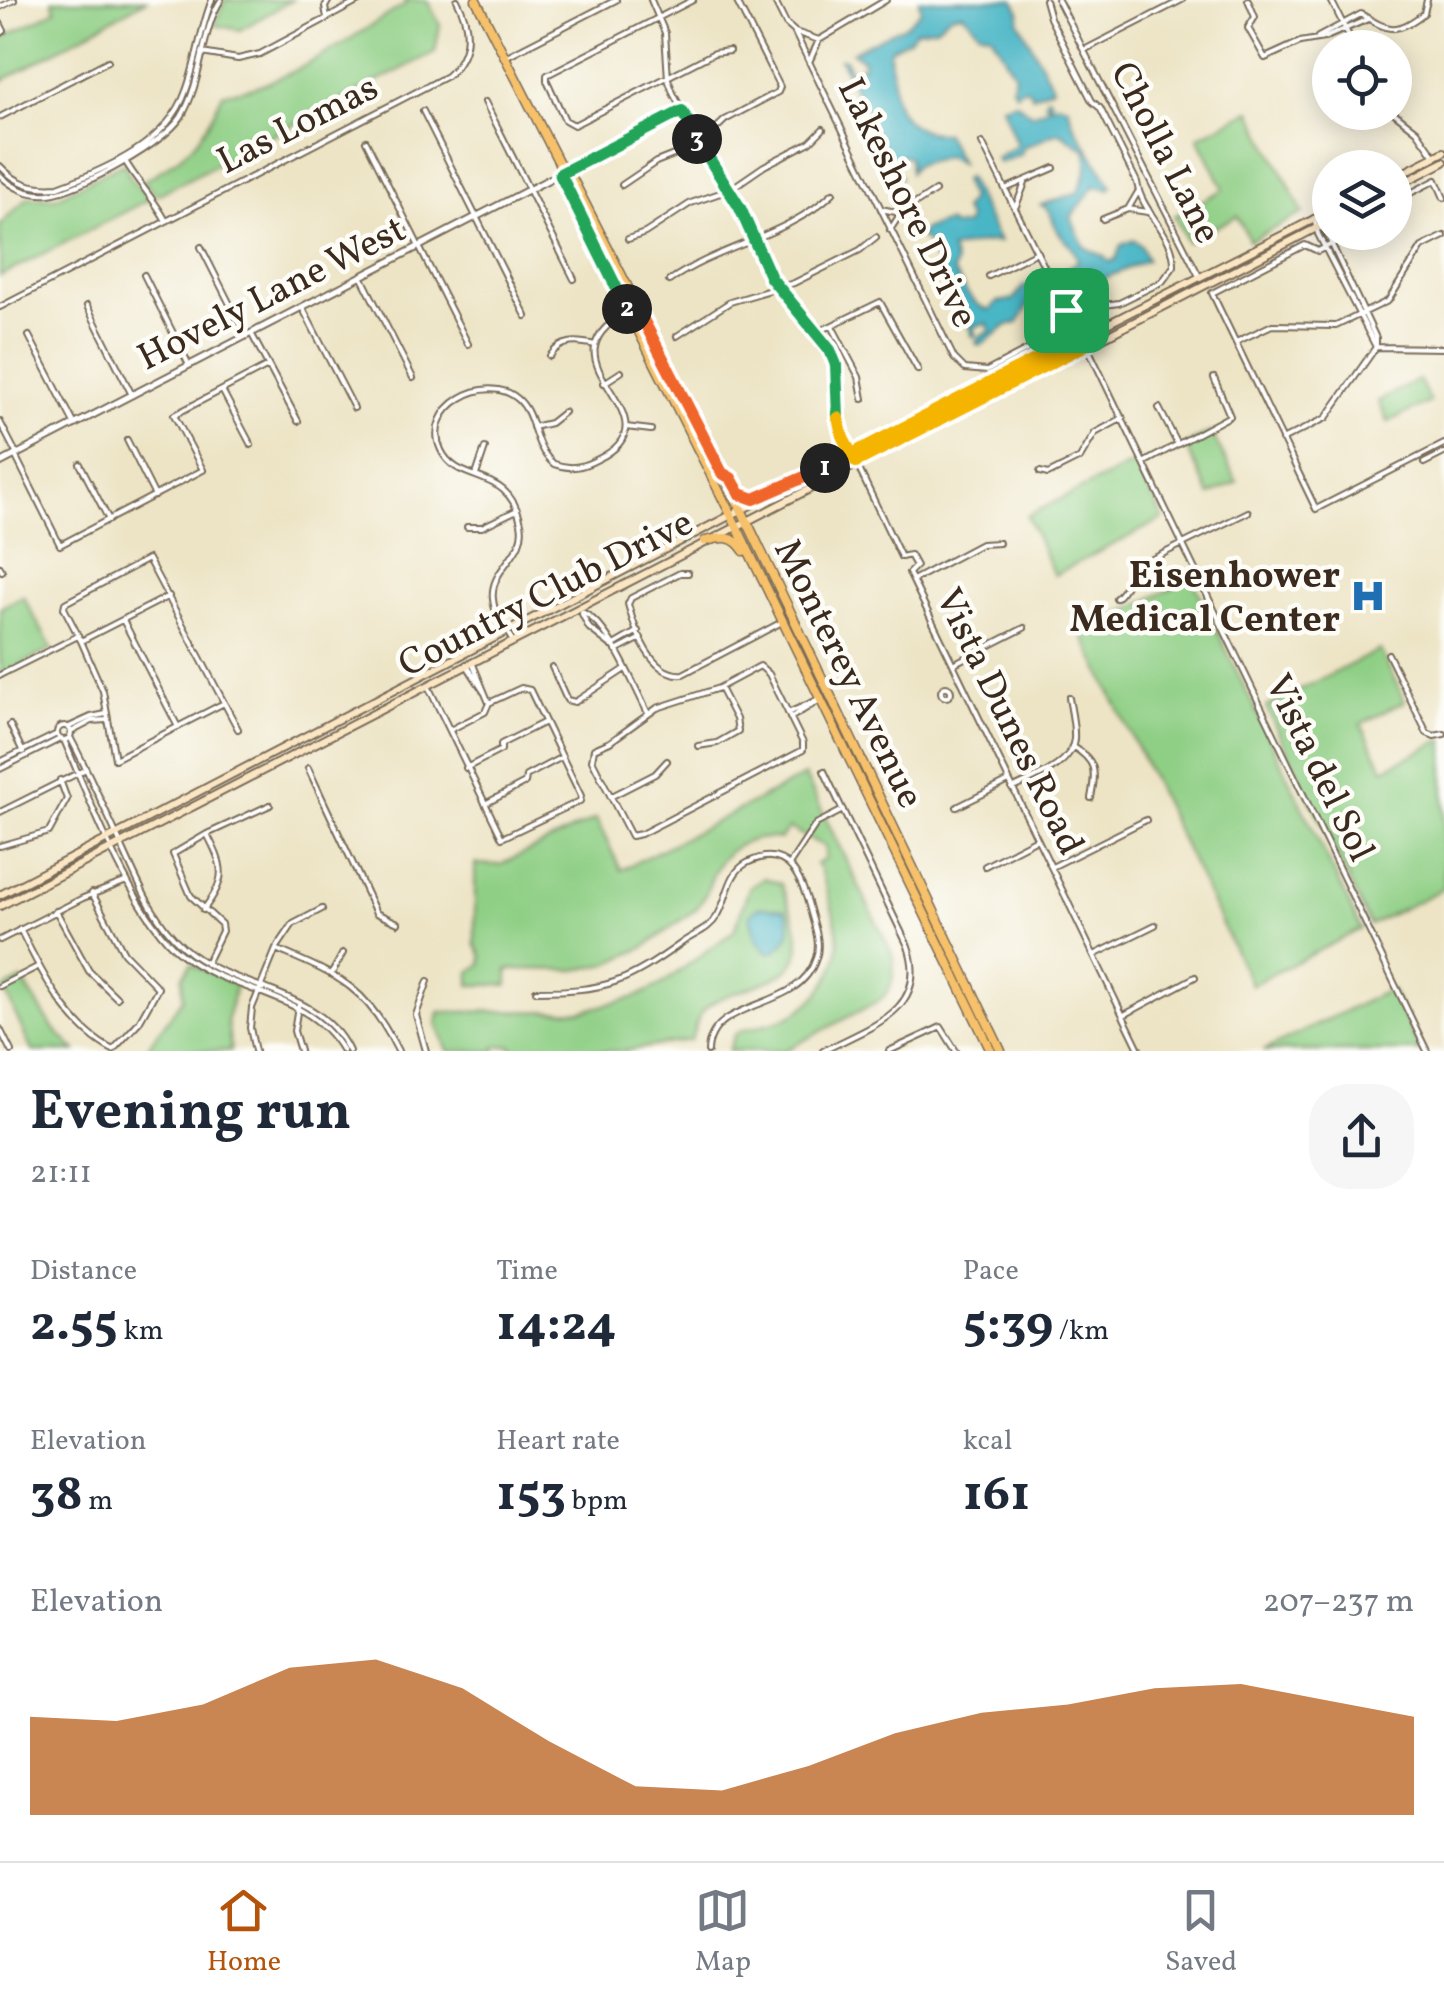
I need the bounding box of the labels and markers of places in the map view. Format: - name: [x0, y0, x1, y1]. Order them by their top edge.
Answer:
- pin: 3: [672, 114, 722, 164]
- pin: [1024, 268, 1109, 353]
- pin: 2: [602, 284, 652, 334]
- pin: 1: [800, 443, 850, 493]
- place label: Eisenhower Medical Center: [1069, 551, 1340, 648]
- hospital icon: Eisenhower Medical Center: [1349, 577, 1387, 615]

